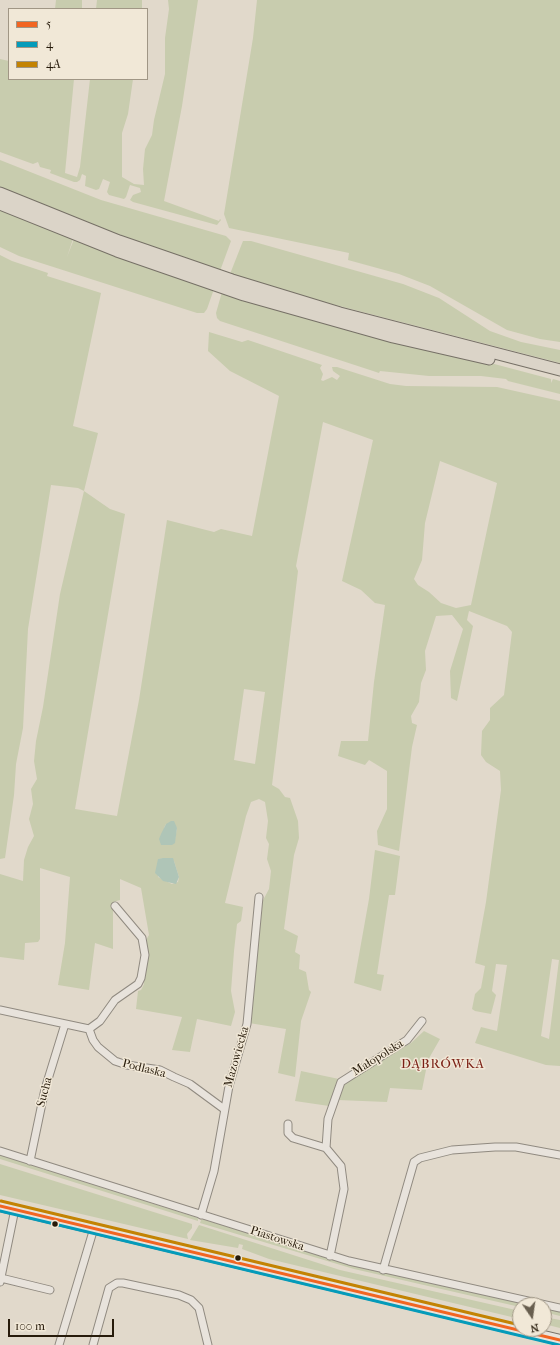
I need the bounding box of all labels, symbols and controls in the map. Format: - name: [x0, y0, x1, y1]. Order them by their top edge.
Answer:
- legend: [8, 8, 148, 80]
- text: 5: [46, 17, 51, 31]
- text: 4: [46, 37, 53, 51]
- text: 4A: [46, 57, 61, 71]
- street label: Mazowiecka: [221, 1025, 253, 1089]
- street label: Małopolska: [350, 1037, 406, 1079]
- street label: Podlaska: [121, 1057, 167, 1081]
- district label: DĄBRÓWKA: [401, 1057, 485, 1073]
- street label: Sucha: [34, 1075, 56, 1109]
- unlabelled marker: [50, 1219, 60, 1229]
- street label: Piastowska: [248, 1224, 306, 1254]
- unlabelled marker: [233, 1253, 243, 1263]
- north arrow: [512, 1297, 552, 1337]
- scale bar: [10, 1311, 116, 1337]
- text: 100 m: [15, 1319, 45, 1333]
- text: N: [529, 1321, 540, 1335]

